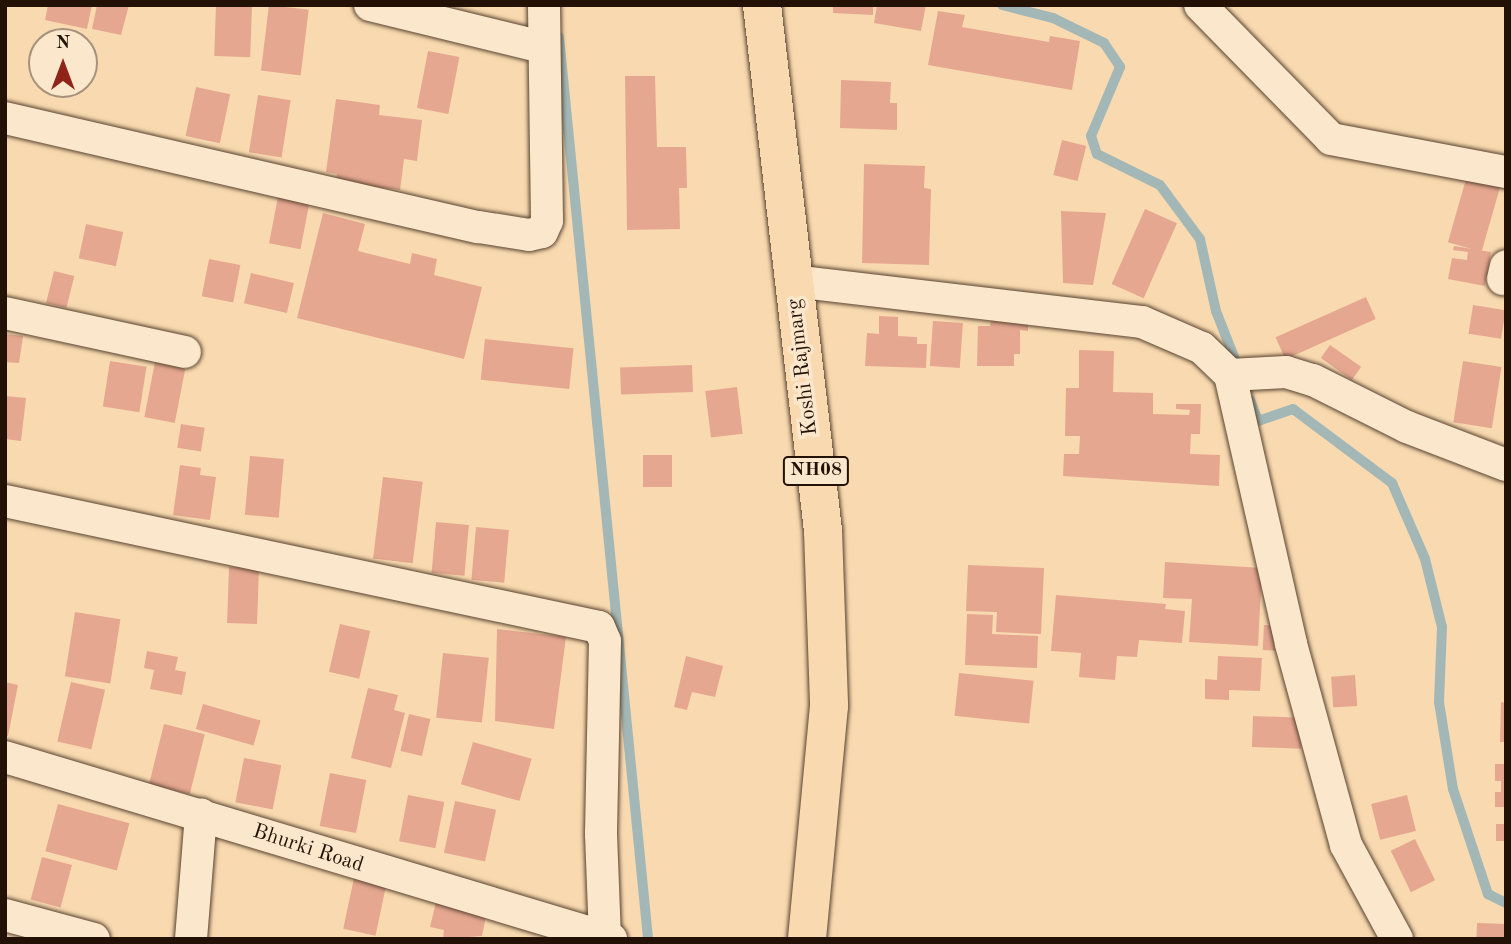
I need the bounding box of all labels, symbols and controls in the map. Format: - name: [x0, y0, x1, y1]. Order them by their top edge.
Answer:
- north arrow: [28, 28, 98, 98]
- text: N: [56, 34, 70, 53]
- street label: Koshi Rajmarg: [782, 297, 824, 437]
- road number: NH08: [783, 456, 849, 486]
- street label: Bhurki Road: [249, 819, 367, 879]

